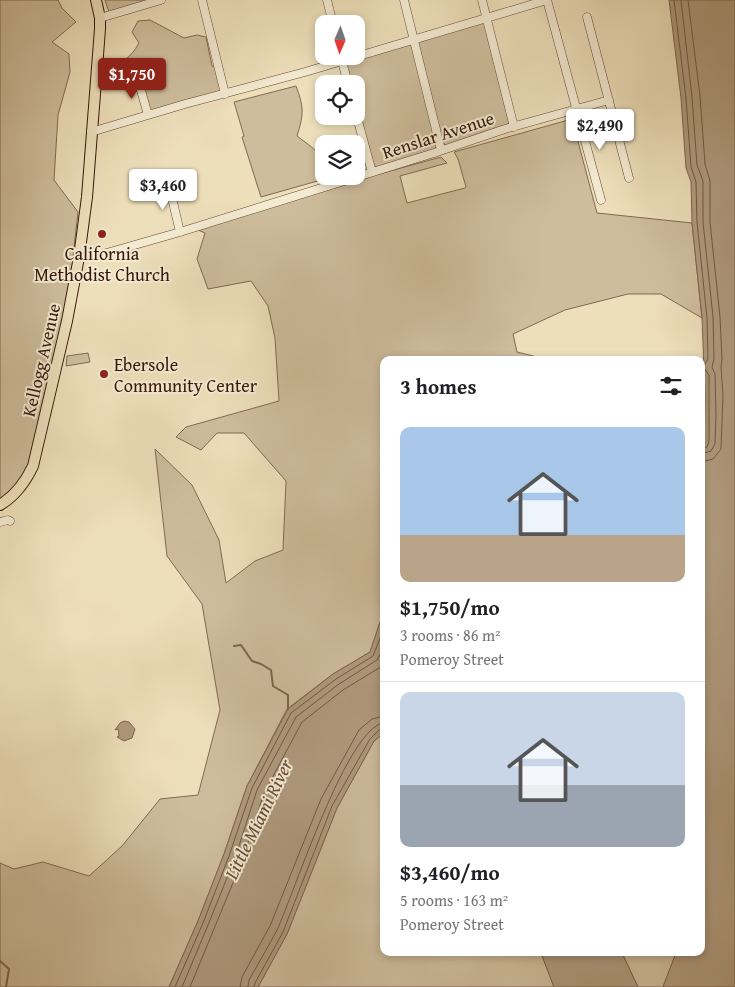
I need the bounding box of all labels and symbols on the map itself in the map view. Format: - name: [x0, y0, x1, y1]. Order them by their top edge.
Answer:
- north arrow: [315, 15, 365, 65]
- pin: $1,750: [91, 58, 173, 100]
- street label: Renslar Avenue: [379, 104, 497, 166]
- pin: $2,490: [559, 108, 641, 151]
- pin: $3,460: [122, 168, 204, 211]
- marker: California Methodist Church: [96, 228, 108, 240]
- place label: California Methodist Church: [34, 240, 170, 288]
- street label: Kellogg Avenue: [15, 301, 67, 419]
- place label: Ebersole Community Center: [114, 351, 258, 399]
- marker: Ebersole Community Center: [98, 368, 110, 380]
- water label: Little Miami River: [216, 753, 300, 885]

